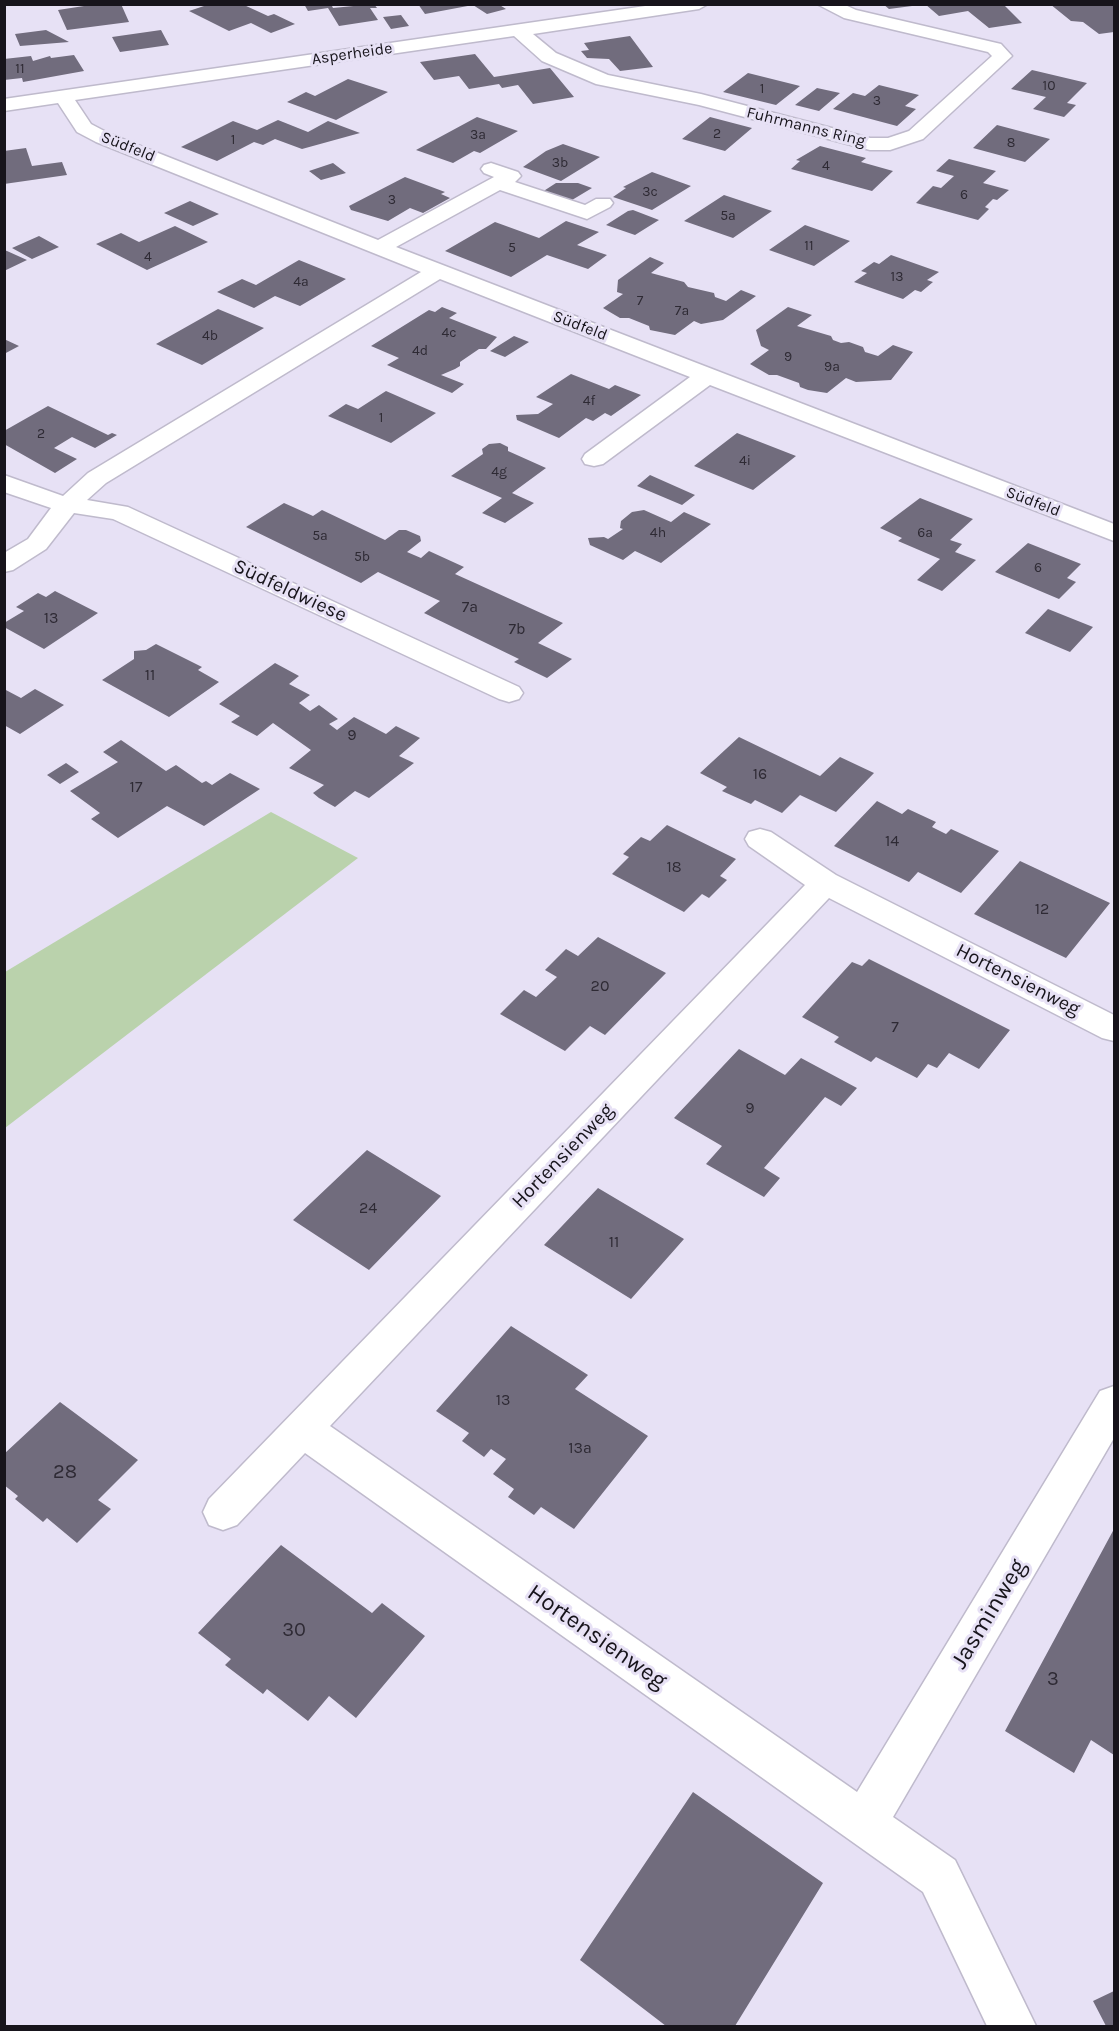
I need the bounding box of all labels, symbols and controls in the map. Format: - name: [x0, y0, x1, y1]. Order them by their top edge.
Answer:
- street label: Asperheide: [310, 39, 394, 69]
- house number: 11: [15, 61, 25, 77]
- house number: 10: [1043, 78, 1055, 94]
- house number: 1: [760, 81, 764, 97]
- house number: 3: [873, 93, 881, 109]
- street label: Fuhrmanns Ring: [745, 103, 867, 151]
- house number: 2: [713, 126, 721, 142]
- house number: 3a: [470, 127, 486, 143]
- street label: Südfeld: [98, 128, 158, 166]
- house number: 1: [231, 132, 235, 148]
- house number: 8: [1007, 135, 1015, 151]
- house number: 3b: [552, 155, 568, 171]
- house number: 4: [822, 158, 830, 174]
- house number: 3c: [642, 184, 658, 200]
- house number: 6: [960, 187, 968, 203]
- house number: 3: [388, 192, 396, 208]
- house number: 5a: [720, 208, 736, 224]
- house number: 11: [804, 238, 814, 254]
- house number: 5: [508, 240, 516, 256]
- house number: 4: [144, 249, 152, 265]
- house number: 13: [891, 269, 903, 285]
- house number: 4a: [293, 274, 309, 290]
- house number: 7: [637, 293, 643, 309]
- house number: 7a: [675, 303, 689, 319]
- street label: Südfeld: [550, 307, 610, 345]
- house number: 4c: [441, 325, 457, 341]
- house number: 4b: [202, 328, 218, 344]
- house number: 4d: [412, 343, 428, 359]
- house number: 9: [784, 349, 792, 365]
- house number: 9a: [824, 359, 840, 375]
- house number: 4f: [583, 393, 595, 409]
- house number: 1: [379, 410, 383, 426]
- house number: 2: [37, 426, 45, 442]
- house number: 4i: [739, 453, 751, 469]
- house number: 4g: [491, 464, 507, 480]
- street label: Südfeld: [1003, 483, 1063, 521]
- house number: 4h: [650, 525, 666, 541]
- house number: 6a: [917, 525, 933, 541]
- house number: 5a: [312, 528, 328, 544]
- house number: 5b: [354, 549, 370, 565]
- street label: Südfeldwiese: [230, 554, 350, 628]
- house number: 6: [1034, 560, 1042, 576]
- house number: 7a: [462, 597, 478, 617]
- house number: 13: [44, 608, 58, 628]
- house number: 7b: [509, 619, 525, 639]
- house number: 11: [145, 665, 155, 685]
- house number: 9: [347, 725, 357, 745]
- house number: 16: [753, 764, 767, 784]
- house number: 17: [130, 777, 142, 797]
- house number: 14: [885, 831, 899, 851]
- house number: 18: [666, 857, 682, 877]
- house number: 12: [1035, 899, 1049, 919]
- street label: Hortensienweg: [952, 938, 1084, 1022]
- house number: 20: [591, 976, 609, 996]
- house number: 7: [891, 1017, 899, 1037]
- house number: 9: [745, 1098, 755, 1118]
- street label: Hortensienweg: [507, 1099, 619, 1213]
- house number: 24: [359, 1198, 377, 1218]
- house number: 11: [609, 1232, 619, 1252]
- house number: 13: [496, 1390, 510, 1410]
- house number: 13a: [568, 1438, 592, 1458]
- house number: 28: [53, 1460, 77, 1484]
- street label: Jasminweg: [945, 1554, 1033, 1674]
- street label: Hortensienweg: [522, 1578, 672, 1696]
- house number: 30: [282, 1618, 306, 1642]
- house number: 3: [1047, 1667, 1059, 1691]

